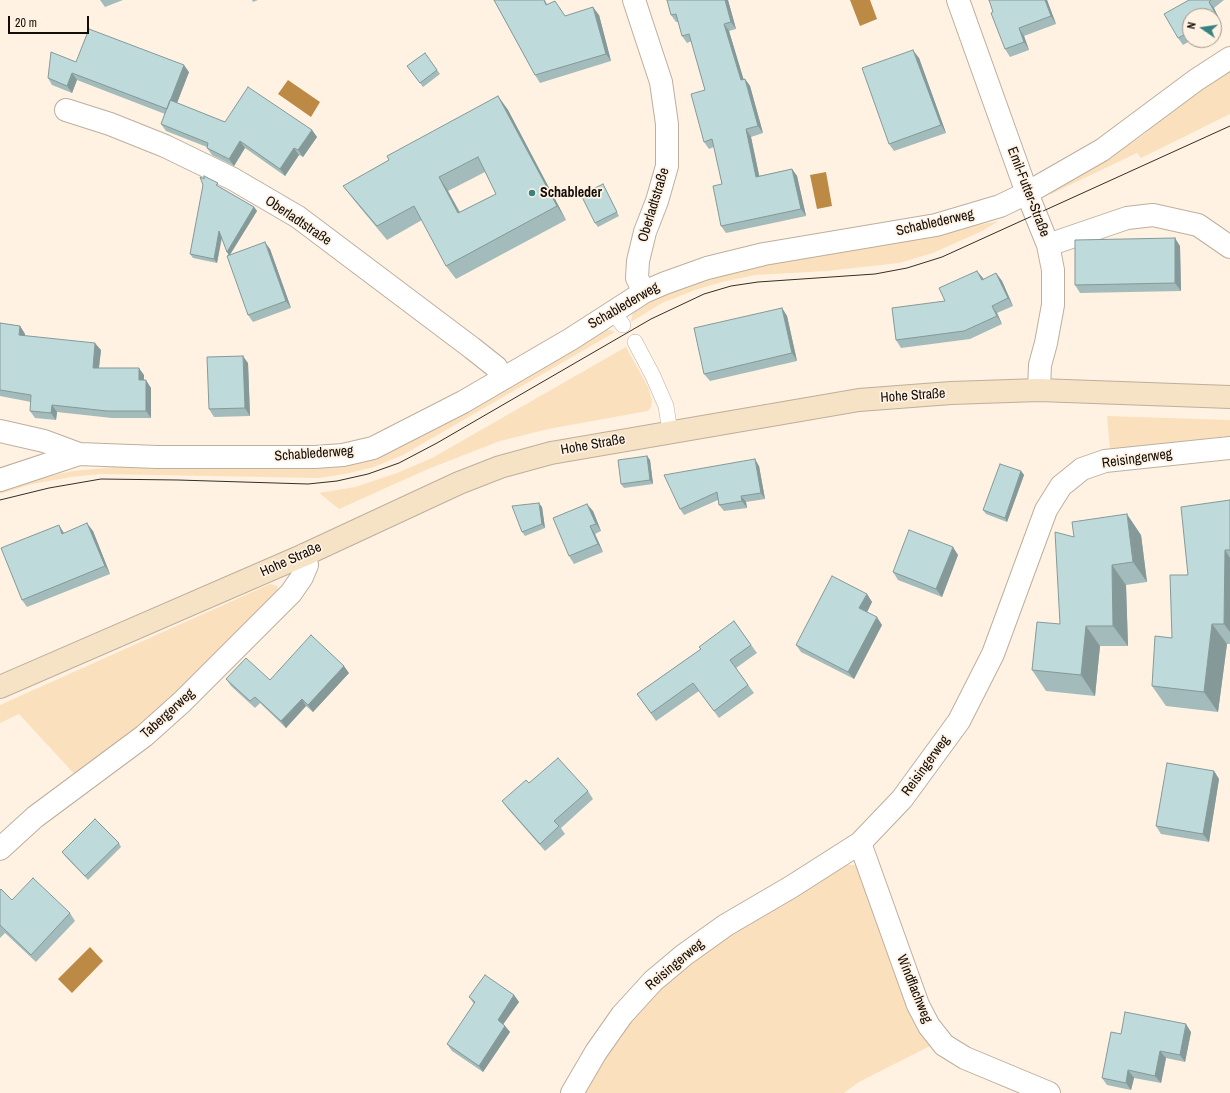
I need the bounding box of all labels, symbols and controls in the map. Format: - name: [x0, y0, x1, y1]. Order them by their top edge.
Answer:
- scale bar: [10, 8, 91, 34]
- north arrow: [1182, 8, 1222, 48]
- text: 20 m: [15, 15, 37, 31]
- text: N: [1184, 21, 1199, 30]
- street label: Emil-Futter-Straße: [1003, 145, 1053, 239]
- street label: Oberladtstraße: [635, 166, 673, 244]
- place label: Schableder: [540, 185, 602, 201]
- marker: Schableder: [527, 188, 537, 198]
- street label: Oberladtstraße: [262, 193, 334, 249]
- street label: Schablederweg: [895, 206, 975, 240]
- street label: Schablederweg: [586, 279, 662, 333]
- street label: Hohe Straße: [880, 385, 946, 407]
- street label: Hohe Straße: [559, 431, 627, 459]
- street label: Schablederweg: [274, 443, 354, 465]
- street label: Reisingerweg: [1101, 446, 1173, 472]
- street label: Hohe Straße: [258, 539, 324, 581]
- street label: Tabergerweg: [138, 685, 198, 743]
- street label: Reisingerweg: [898, 732, 954, 800]
- street label: Reisingerweg: [642, 936, 708, 994]
- street label: Windflachweg: [893, 952, 935, 1026]

